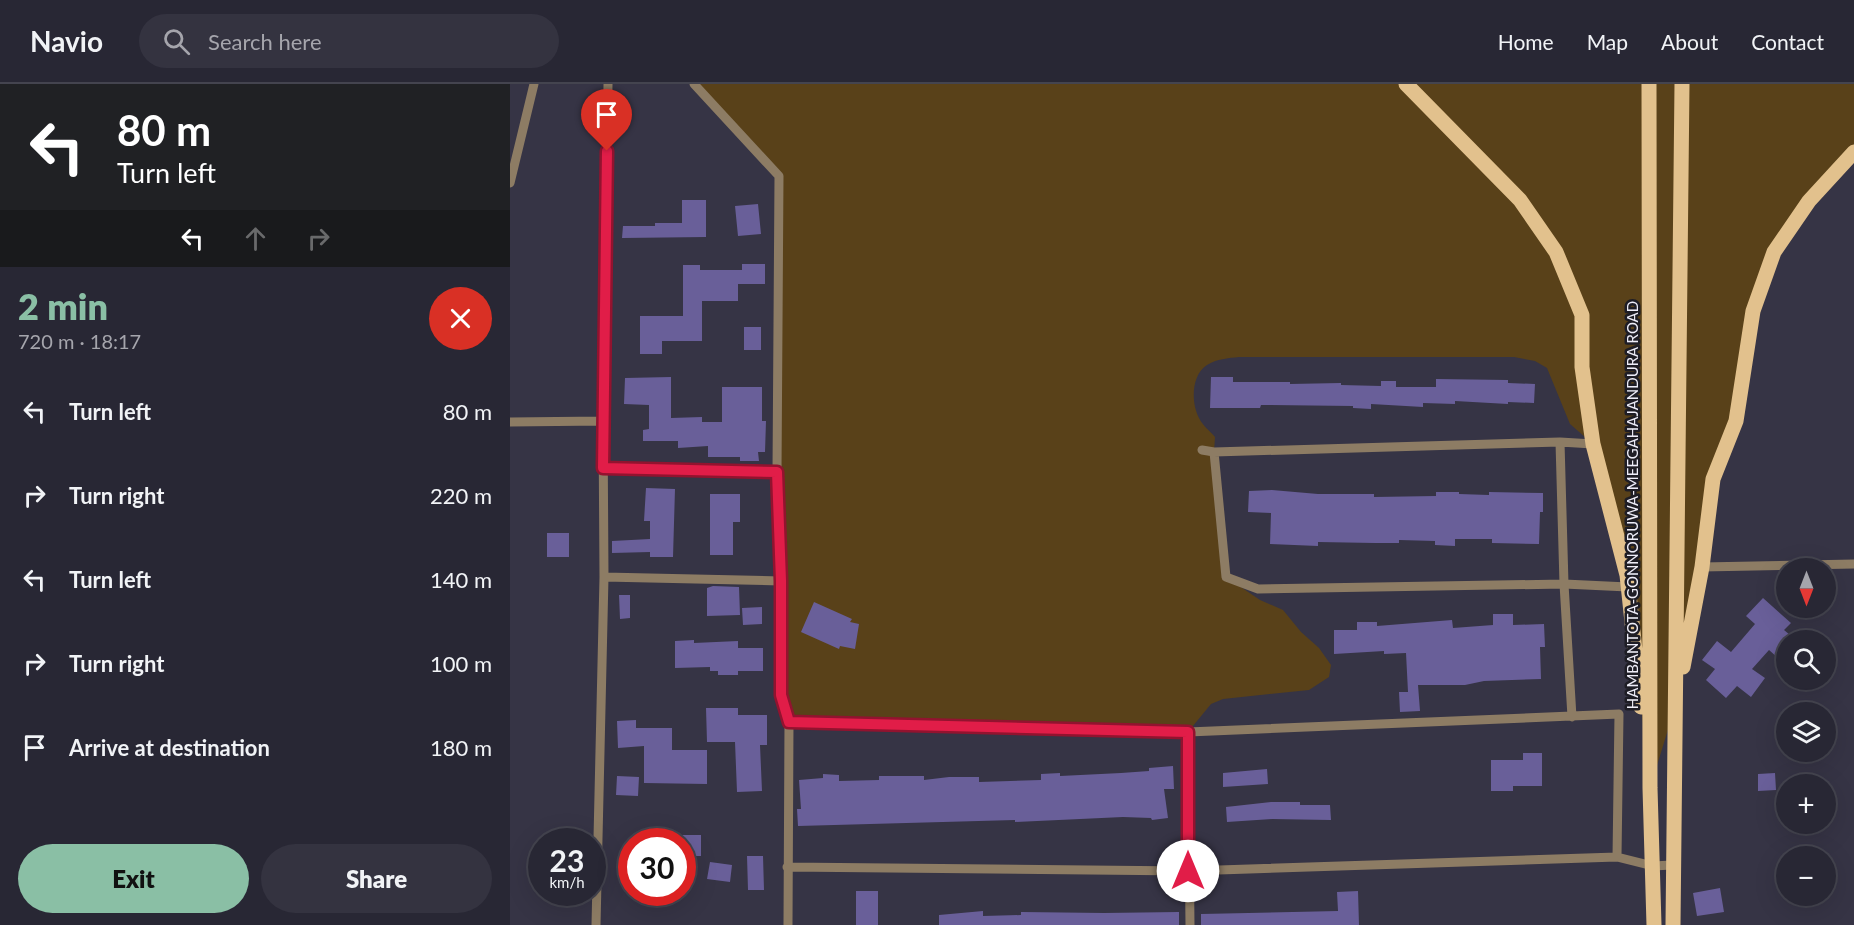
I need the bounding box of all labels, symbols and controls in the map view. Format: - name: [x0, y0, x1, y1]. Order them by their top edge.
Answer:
- search box: [139, 14, 559, 68]
- text: Navio: [30, 24, 103, 58]
- icon: search: [160, 25, 193, 58]
- text: Search here: [208, 28, 322, 55]
- text: Home: [1498, 29, 1554, 54]
- text: Map: [1587, 29, 1628, 54]
- text: About: [1661, 29, 1718, 54]
- text: Contact: [1751, 29, 1824, 54]
- pin: [581, 89, 632, 151]
- icon: arrive: [590, 98, 623, 131]
- text: 80 m: [117, 105, 211, 155]
- icon: left: [18, 108, 96, 186]
- text: Turn left: [117, 156, 216, 189]
- icon: left: [176, 222, 209, 255]
- icon: ahead: [239, 222, 272, 255]
- icon: right: [302, 222, 335, 255]
- text: 2 min: [18, 284, 108, 328]
- button: close: [429, 287, 492, 350]
- street label: HAMBANTOTA-GONNORUWA-MEEGAHAJANDURA ROAD: [1623, 301, 1641, 709]
- text: 720 m · 18:17: [18, 329, 141, 353]
- icon: left: [18, 395, 51, 428]
- text: Turn left: [69, 398, 151, 425]
- text: 80 m: [443, 398, 492, 425]
- icon: right: [18, 479, 51, 512]
- text: Turn right: [69, 482, 164, 509]
- text: 220 m: [430, 482, 492, 509]
- north arrow: [1776, 558, 1836, 618]
- map controls: [1776, 558, 1836, 906]
- icon: left: [18, 563, 51, 596]
- text: Turn left: [69, 566, 151, 593]
- text: 140 m: [430, 566, 492, 593]
- button: search: [1776, 630, 1836, 690]
- icon: right: [18, 647, 51, 680]
- text: Turn right: [69, 650, 164, 677]
- text: 100 m: [430, 650, 492, 677]
- button: layers: [1776, 702, 1836, 762]
- icon: arrive: [18, 731, 51, 764]
- text: Arrive at destination: [69, 734, 270, 761]
- text: 180 m: [430, 734, 492, 761]
- button: +: [1776, 774, 1836, 834]
- speed limit sign: 30: [618, 828, 696, 906]
- position arrow: [1156, 839, 1220, 903]
- text: 23: [550, 842, 584, 878]
- button: Exit: [18, 844, 249, 913]
- button: Share: [261, 844, 492, 913]
- button: −: [1776, 846, 1836, 906]
- text: km/h: [549, 873, 585, 891]

